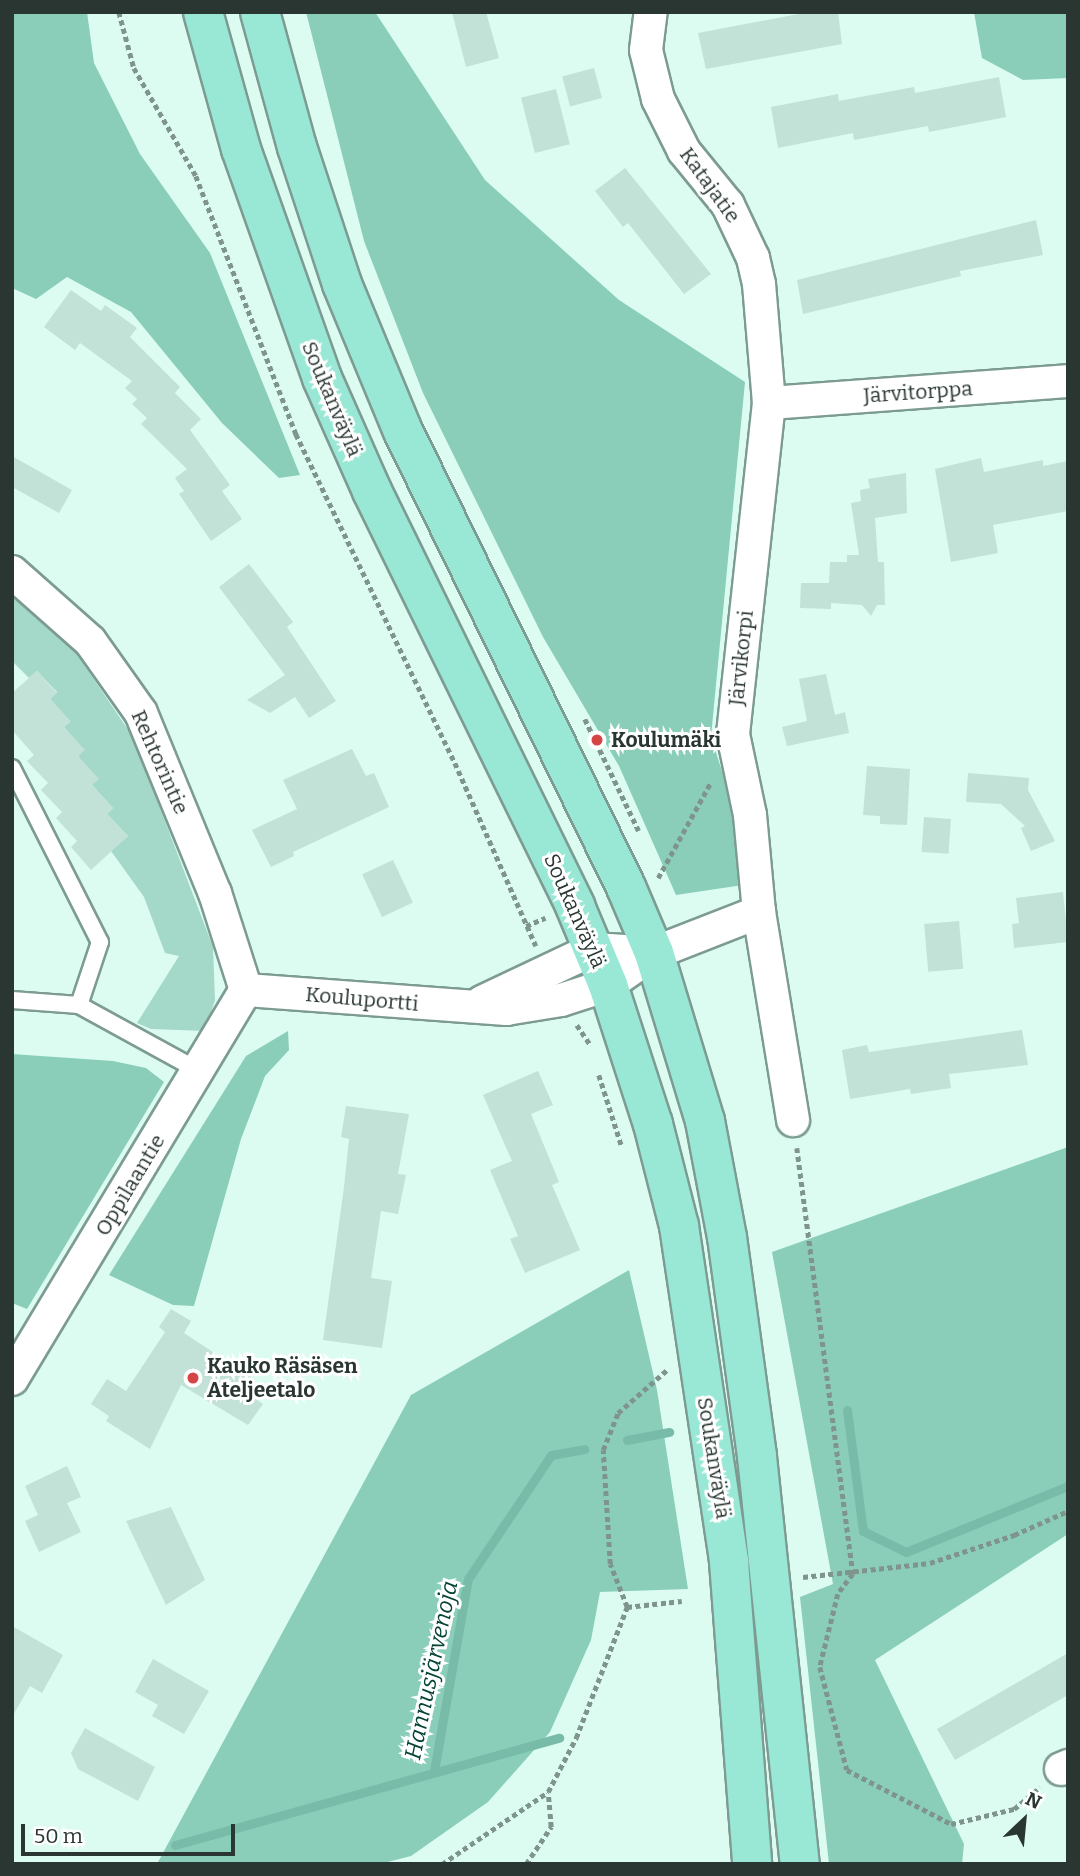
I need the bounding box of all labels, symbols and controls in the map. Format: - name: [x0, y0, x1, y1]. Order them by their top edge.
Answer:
- street label: Katajatie: [674, 142, 746, 228]
- street label: Soukanväylä: [296, 338, 368, 460]
- street label: Järvitorppa: [862, 376, 974, 408]
- street label: Järvikorpi: [723, 609, 759, 707]
- street label: Rehtorintie: [126, 706, 194, 818]
- place label: Koulumäki: [611, 727, 721, 753]
- marker: Koulumäki: [589, 732, 605, 748]
- street label: Soukanväylä: [539, 850, 611, 972]
- street label: Kouluportti: [304, 982, 420, 1016]
- street label: Oppilaantie: [90, 1130, 170, 1240]
- place label: Kauko Räsäsen Ateljeetalo: [207, 1353, 357, 1403]
- marker: Kauko Räsäsen Ateljeetalo: [185, 1370, 201, 1386]
- street label: Soukanväylä: [692, 1395, 736, 1521]
- water label: Hannusjärvenoja: [399, 1578, 463, 1762]
- north arrow: [989, 1785, 1059, 1855]
- text: N: [1022, 1787, 1045, 1814]
- scale bar: [24, 1810, 238, 1854]
- text: 50 m: [34, 1823, 83, 1849]

